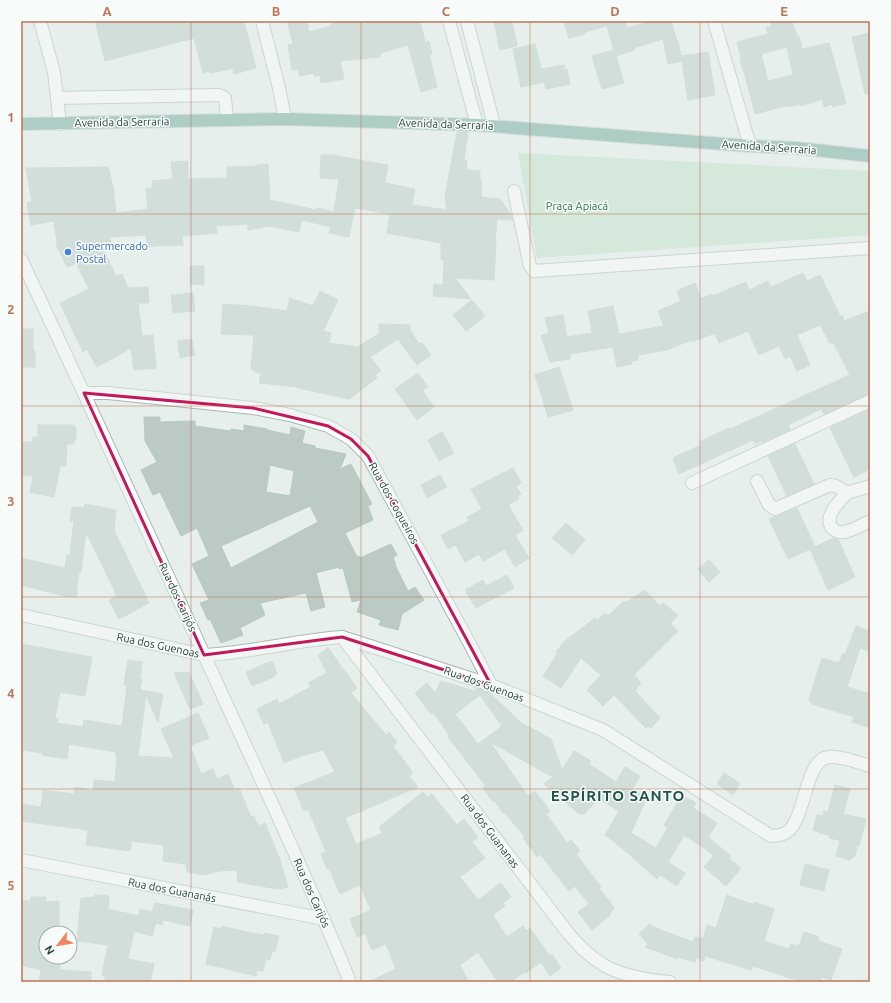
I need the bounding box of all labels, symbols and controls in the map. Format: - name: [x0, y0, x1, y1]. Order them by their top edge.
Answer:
- text: A: [102, 4, 112, 18]
- text: B: [272, 4, 281, 18]
- text: C: [442, 4, 451, 18]
- text: D: [610, 4, 620, 18]
- text: E: [780, 4, 788, 18]
- text: 1: [7, 110, 15, 124]
- street label: Avenida da Serraria: [74, 115, 170, 129]
- street label: Avenida da Serraria: [398, 116, 494, 132]
- street label: Avenida da Serraria: [721, 138, 817, 156]
- park label: Praça Apiacá: [546, 200, 608, 212]
- place label: Supermercado Postal: [76, 240, 148, 265]
- marker: Supermercado Postal: [63, 247, 73, 257]
- text: 2: [7, 302, 15, 316]
- street label: Rua dos Coqueiros: [367, 460, 422, 546]
- text: 3: [7, 494, 15, 508]
- street label: Rua dos Carijós: [157, 561, 199, 634]
- street label: Rua dos Guenoas: [116, 630, 201, 660]
- street label: Rua dos Guenoas: [442, 664, 526, 704]
- text: 4: [7, 686, 15, 700]
- district label: ESPÍRITO SANTO: [551, 787, 685, 804]
- street label: Rua dos Guananas: [458, 792, 522, 870]
- street label: Rua dos Carijós: [291, 856, 333, 930]
- street label: Rua dos Guananás: [127, 876, 217, 904]
- text: 5: [7, 878, 15, 892]
- north arrow: [38, 925, 78, 965]
- text: N: [42, 944, 57, 957]

